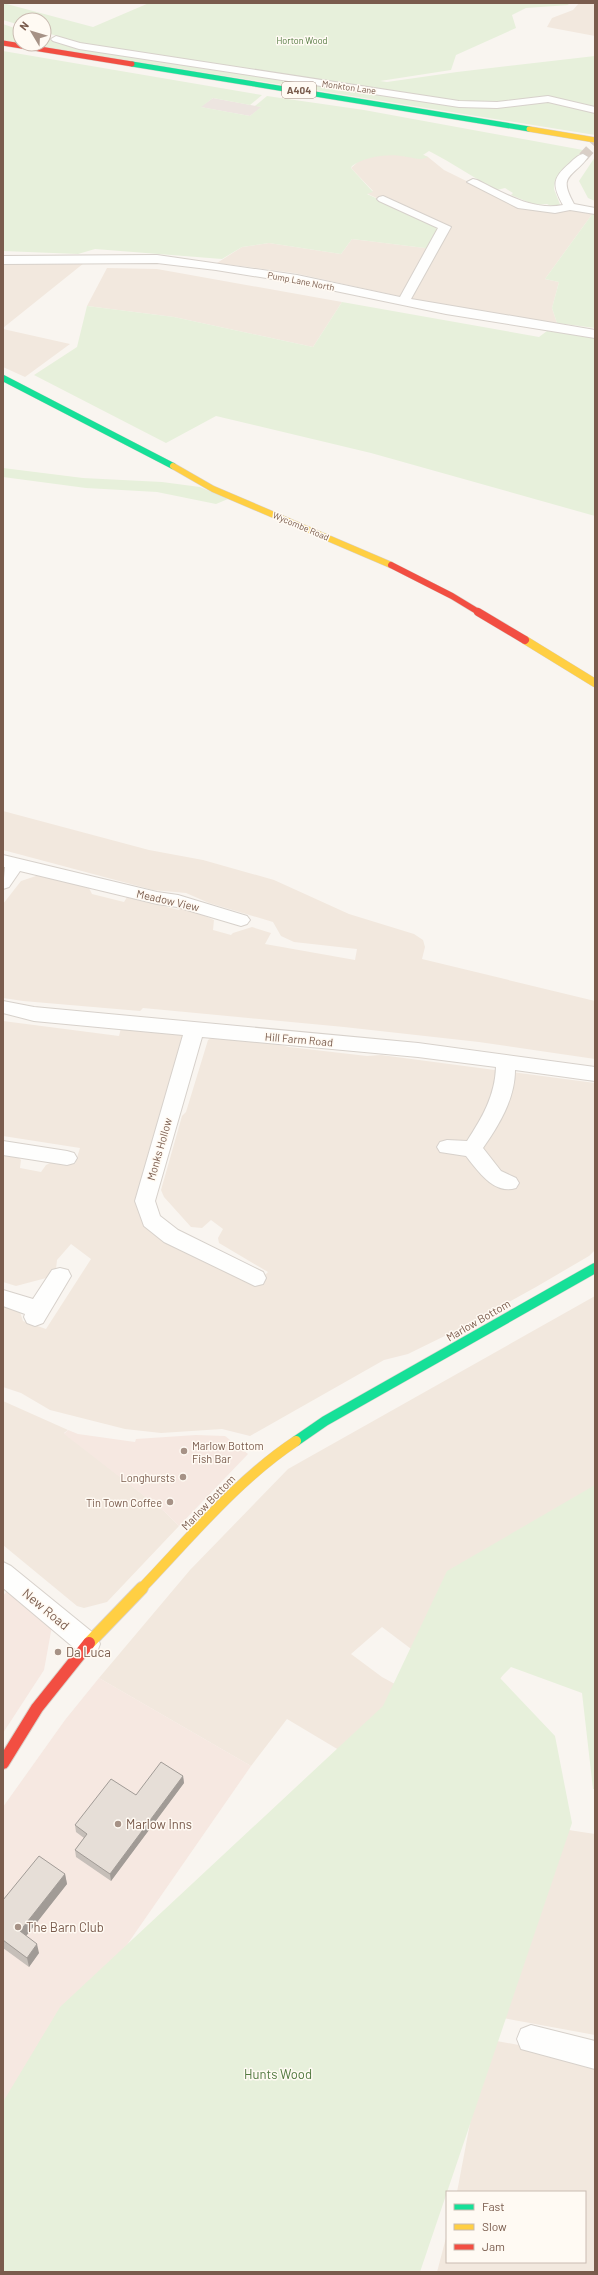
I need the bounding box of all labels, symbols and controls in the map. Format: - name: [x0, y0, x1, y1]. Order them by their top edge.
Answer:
- north arrow: [12, 12, 52, 52]
- text: N: [16, 19, 31, 32]
- park label: Horton Wood: [276, 35, 328, 46]
- street label: Monkton Lane: [321, 78, 377, 96]
- road number: A404: [282, 82, 316, 98]
- street label: Pump Lane North: [267, 269, 336, 293]
- street label: Wycombe Road: [271, 509, 331, 543]
- street label: Meadow View: [135, 886, 201, 914]
- street label: Hill Farm Road: [264, 1030, 334, 1048]
- street label: Monks Hollow: [144, 1116, 174, 1182]
- street label: Marlow Bottom: [444, 1296, 512, 1344]
- place label: Marlow Bottom Fish Bar: [192, 1439, 264, 1465]
- marker: Marlow Bottom Fish Bar: [179, 1446, 189, 1456]
- place label: Longhursts: [121, 1471, 175, 1484]
- street label: Marlow Bottom: [178, 1472, 238, 1532]
- marker: Longhursts: [178, 1472, 188, 1482]
- place label: Tin Town Coffee: [86, 1496, 162, 1509]
- marker: Tin Town Coffee: [165, 1497, 175, 1507]
- street label: New Road: [19, 1585, 73, 1633]
- place label: Da Luca: [66, 1644, 111, 1660]
- marker: Da Luca: [53, 1647, 63, 1657]
- place label: Marlow Inns: [126, 1816, 192, 1832]
- marker: Marlow Inns: [113, 1819, 123, 1829]
- place label: The Barn Club: [26, 1919, 104, 1935]
- marker: The Barn Club: [13, 1922, 23, 1932]
- park label: Hunts Wood: [244, 2066, 312, 2082]
- legend: [446, 2191, 586, 2263]
- text: Fast: [482, 2199, 505, 2213]
- text: Slow: [482, 2219, 507, 2233]
- text: Jam: [482, 2239, 505, 2253]

